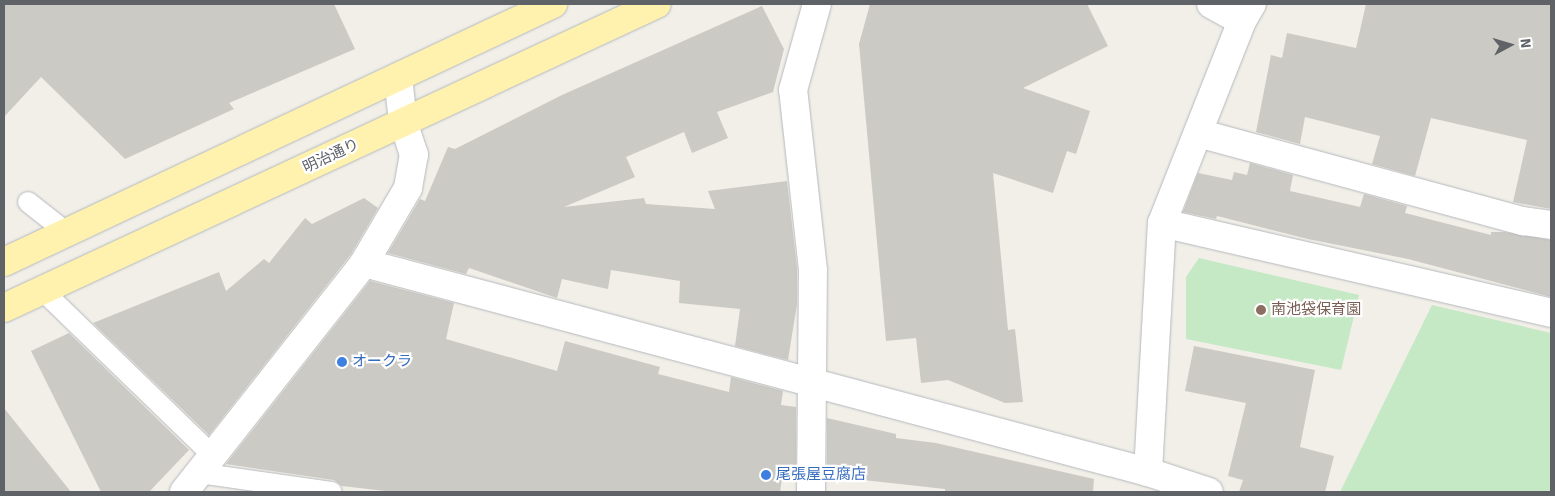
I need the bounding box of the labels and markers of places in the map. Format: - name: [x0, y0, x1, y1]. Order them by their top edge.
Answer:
- place label: 南池袋保育園: [1271, 301, 1361, 319]
- marker: 南池袋保育園: [1255, 304, 1267, 316]
- place label: オークラ: [352, 353, 412, 371]
- marker: オークラ: [336, 356, 348, 368]
- place label: 尾張屋豆腐店: [776, 466, 866, 484]
- marker: 尾張屋豆腐店: [760, 469, 772, 481]

